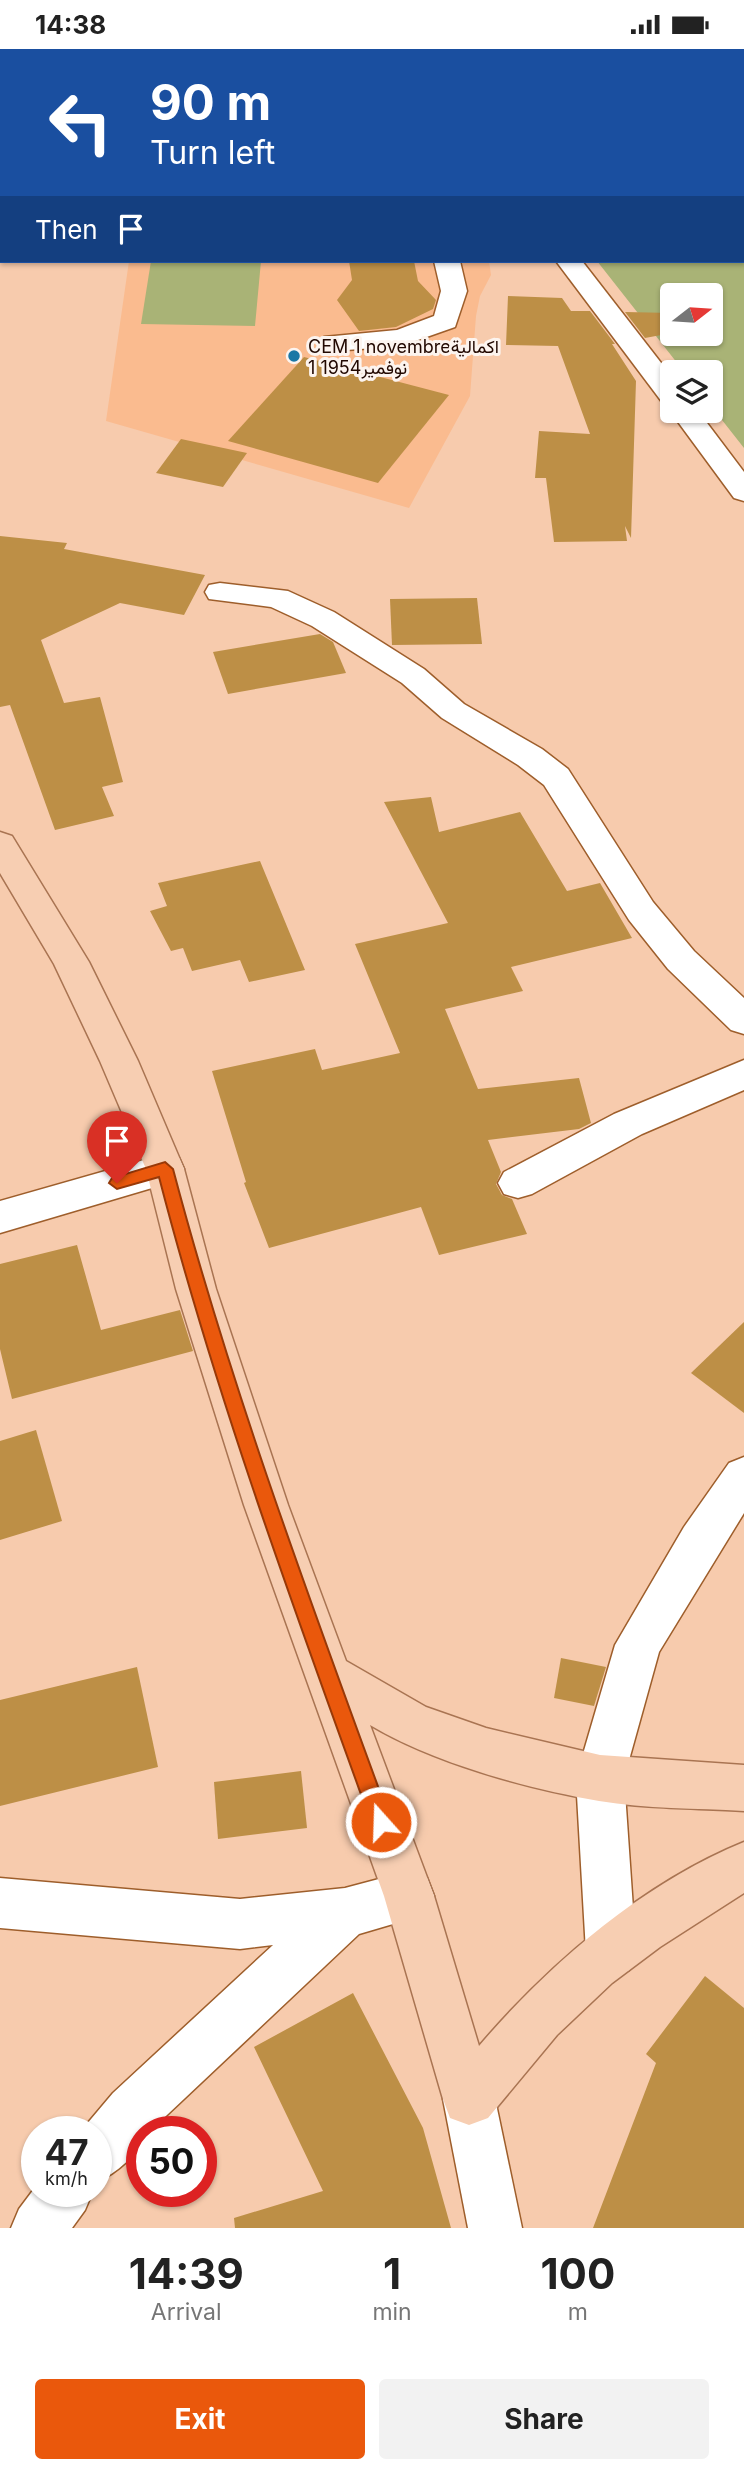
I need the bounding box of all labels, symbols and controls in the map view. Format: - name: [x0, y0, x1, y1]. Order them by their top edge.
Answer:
- text: 14:38: [35, 9, 106, 40]
- text: 90 m: [150, 73, 271, 132]
- icon: left: [35, 77, 126, 168]
- text: Turn left: [150, 133, 275, 172]
- icon: arrive: [112, 210, 150, 248]
- text: Then: [35, 214, 98, 245]
- north arrow: [660, 283, 723, 347]
- map controls: [660, 283, 723, 423]
- place label: CEM 1 novembreاكمالية 1 نوفمير1954: [308, 336, 499, 379]
- marker: CEM 1 novembreاكمالية 1 نوفمير1954: [286, 348, 302, 364]
- button: layers: [660, 360, 723, 423]
- pin: [87, 1111, 147, 1183]
- icon: arrive: [98, 1122, 136, 1160]
- position arrow: [344, 1785, 418, 1859]
- speed limit sign: 50: [126, 2116, 217, 2207]
- text: 47: [44, 2131, 89, 2173]
- text: km/h: [45, 2168, 88, 2189]
- text: 14:39: [129, 2248, 244, 2299]
- text: 1: [383, 2248, 401, 2299]
- text: 100: [540, 2248, 615, 2299]
- text: Arrival: [151, 2298, 222, 2326]
- text: min: [372, 2298, 412, 2326]
- text: m: [568, 2298, 588, 2326]
- button: Exit: [35, 2379, 365, 2459]
- button: Share: [379, 2379, 709, 2459]

